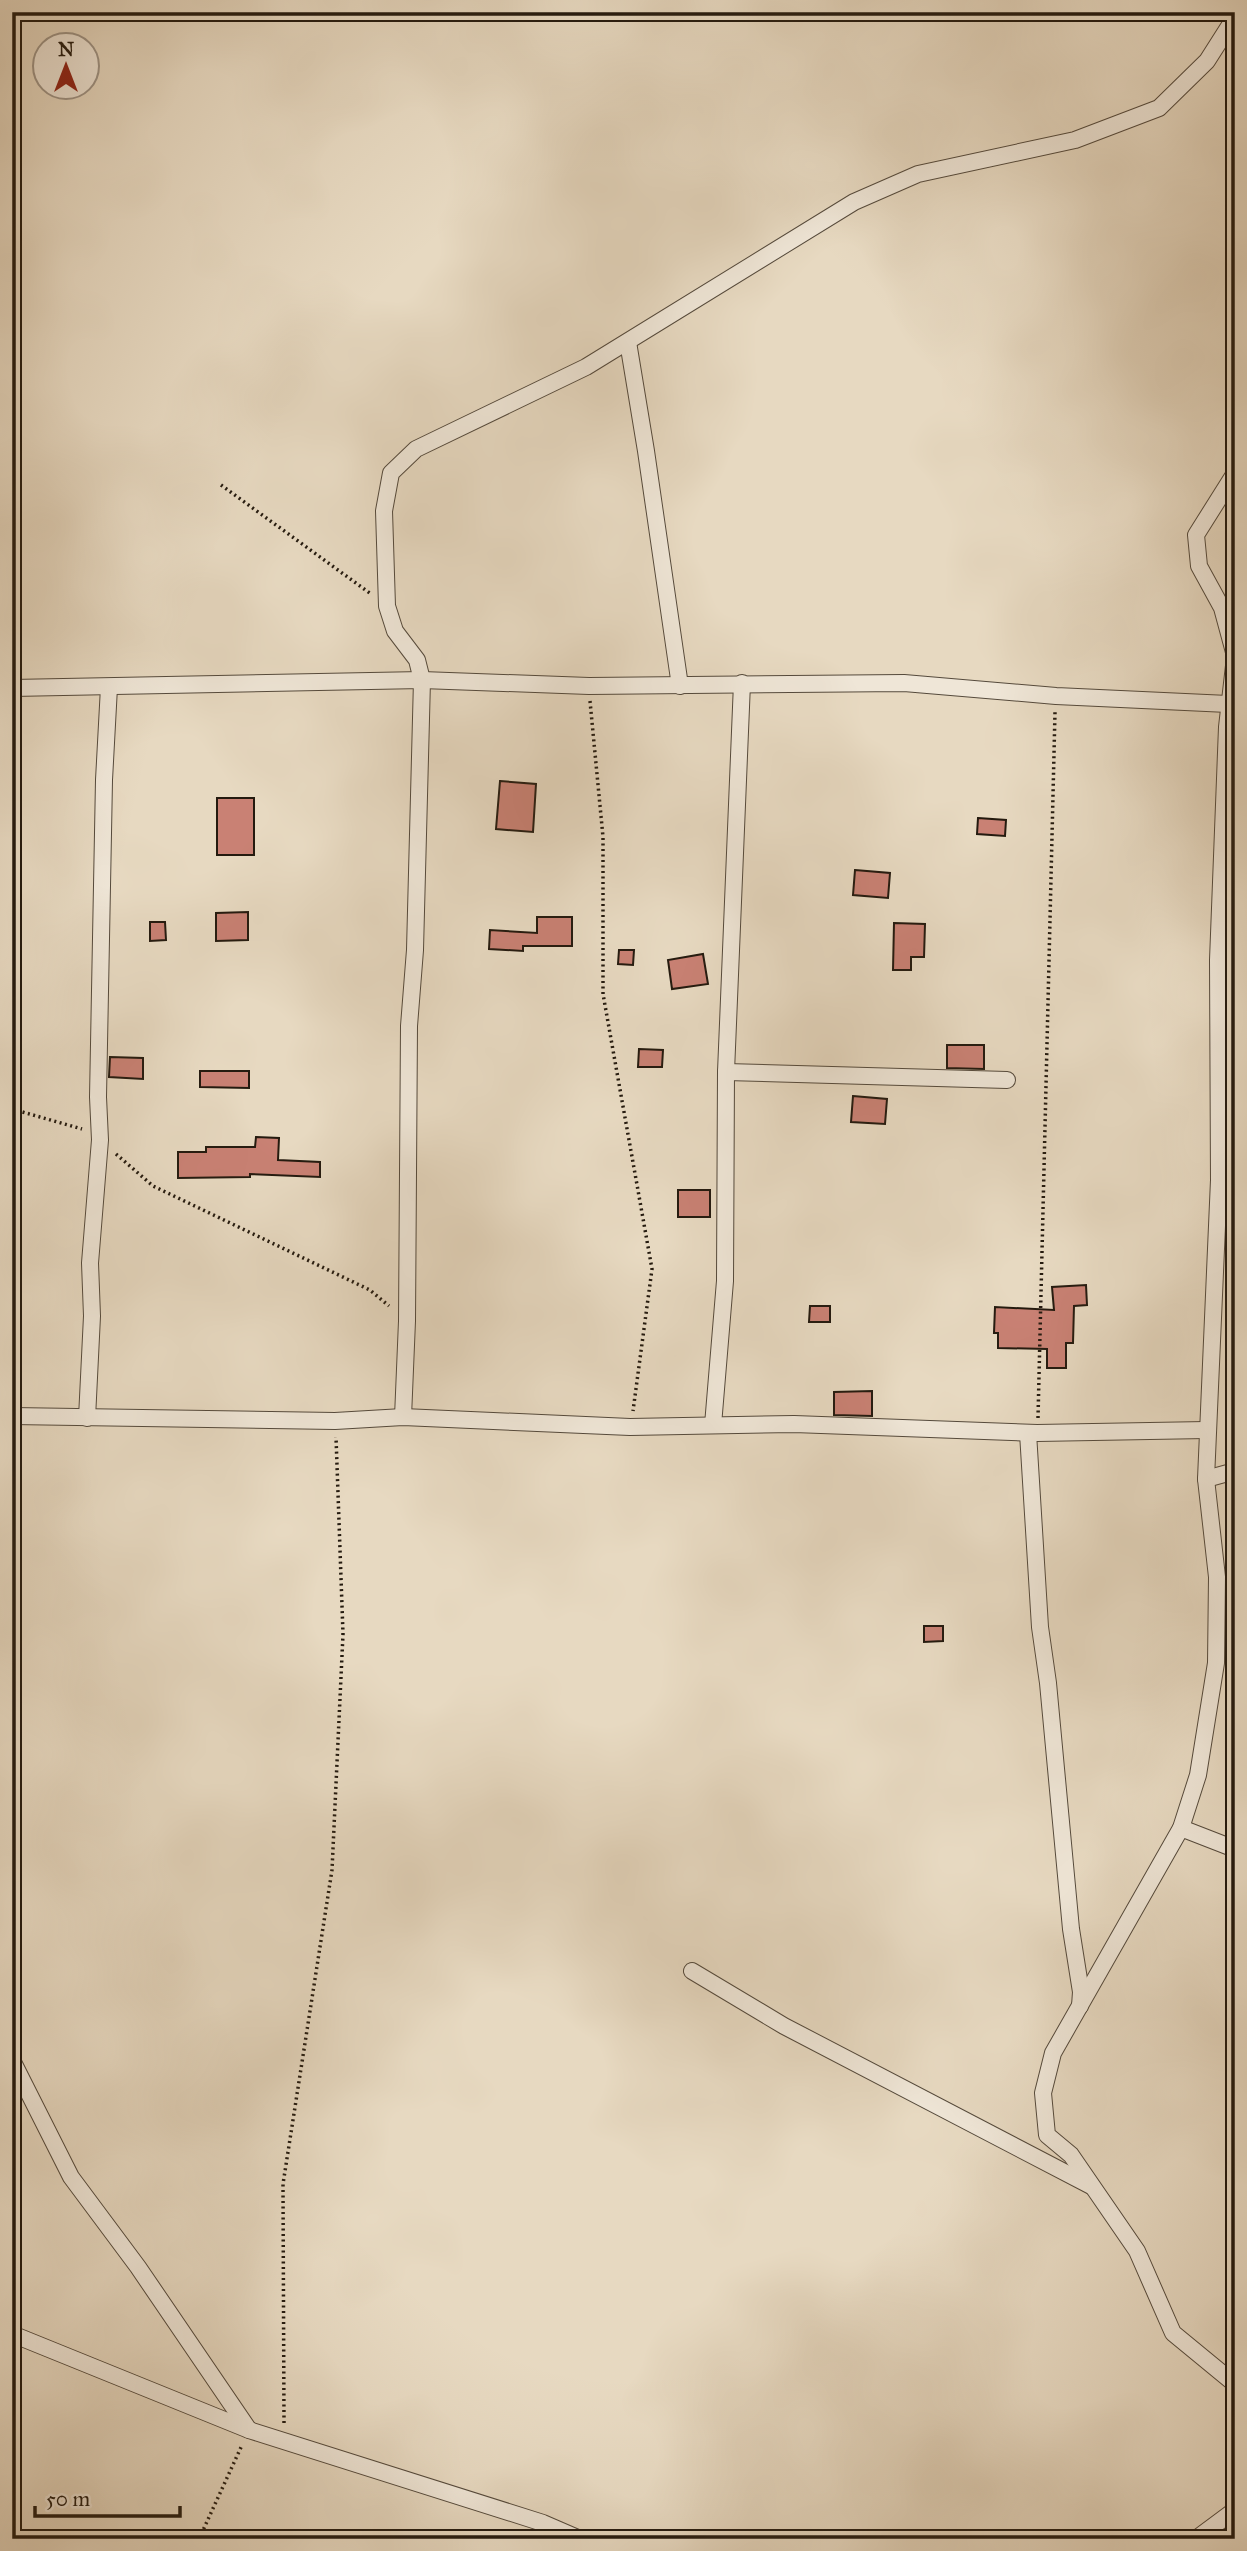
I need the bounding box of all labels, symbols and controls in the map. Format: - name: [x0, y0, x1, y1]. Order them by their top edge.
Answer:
- north arrow: [32, 32, 102, 102]
- text: N: [58, 38, 74, 61]
- scale bar: [35, 2474, 180, 2518]
- text: 50 m: [46, 2486, 91, 2512]

